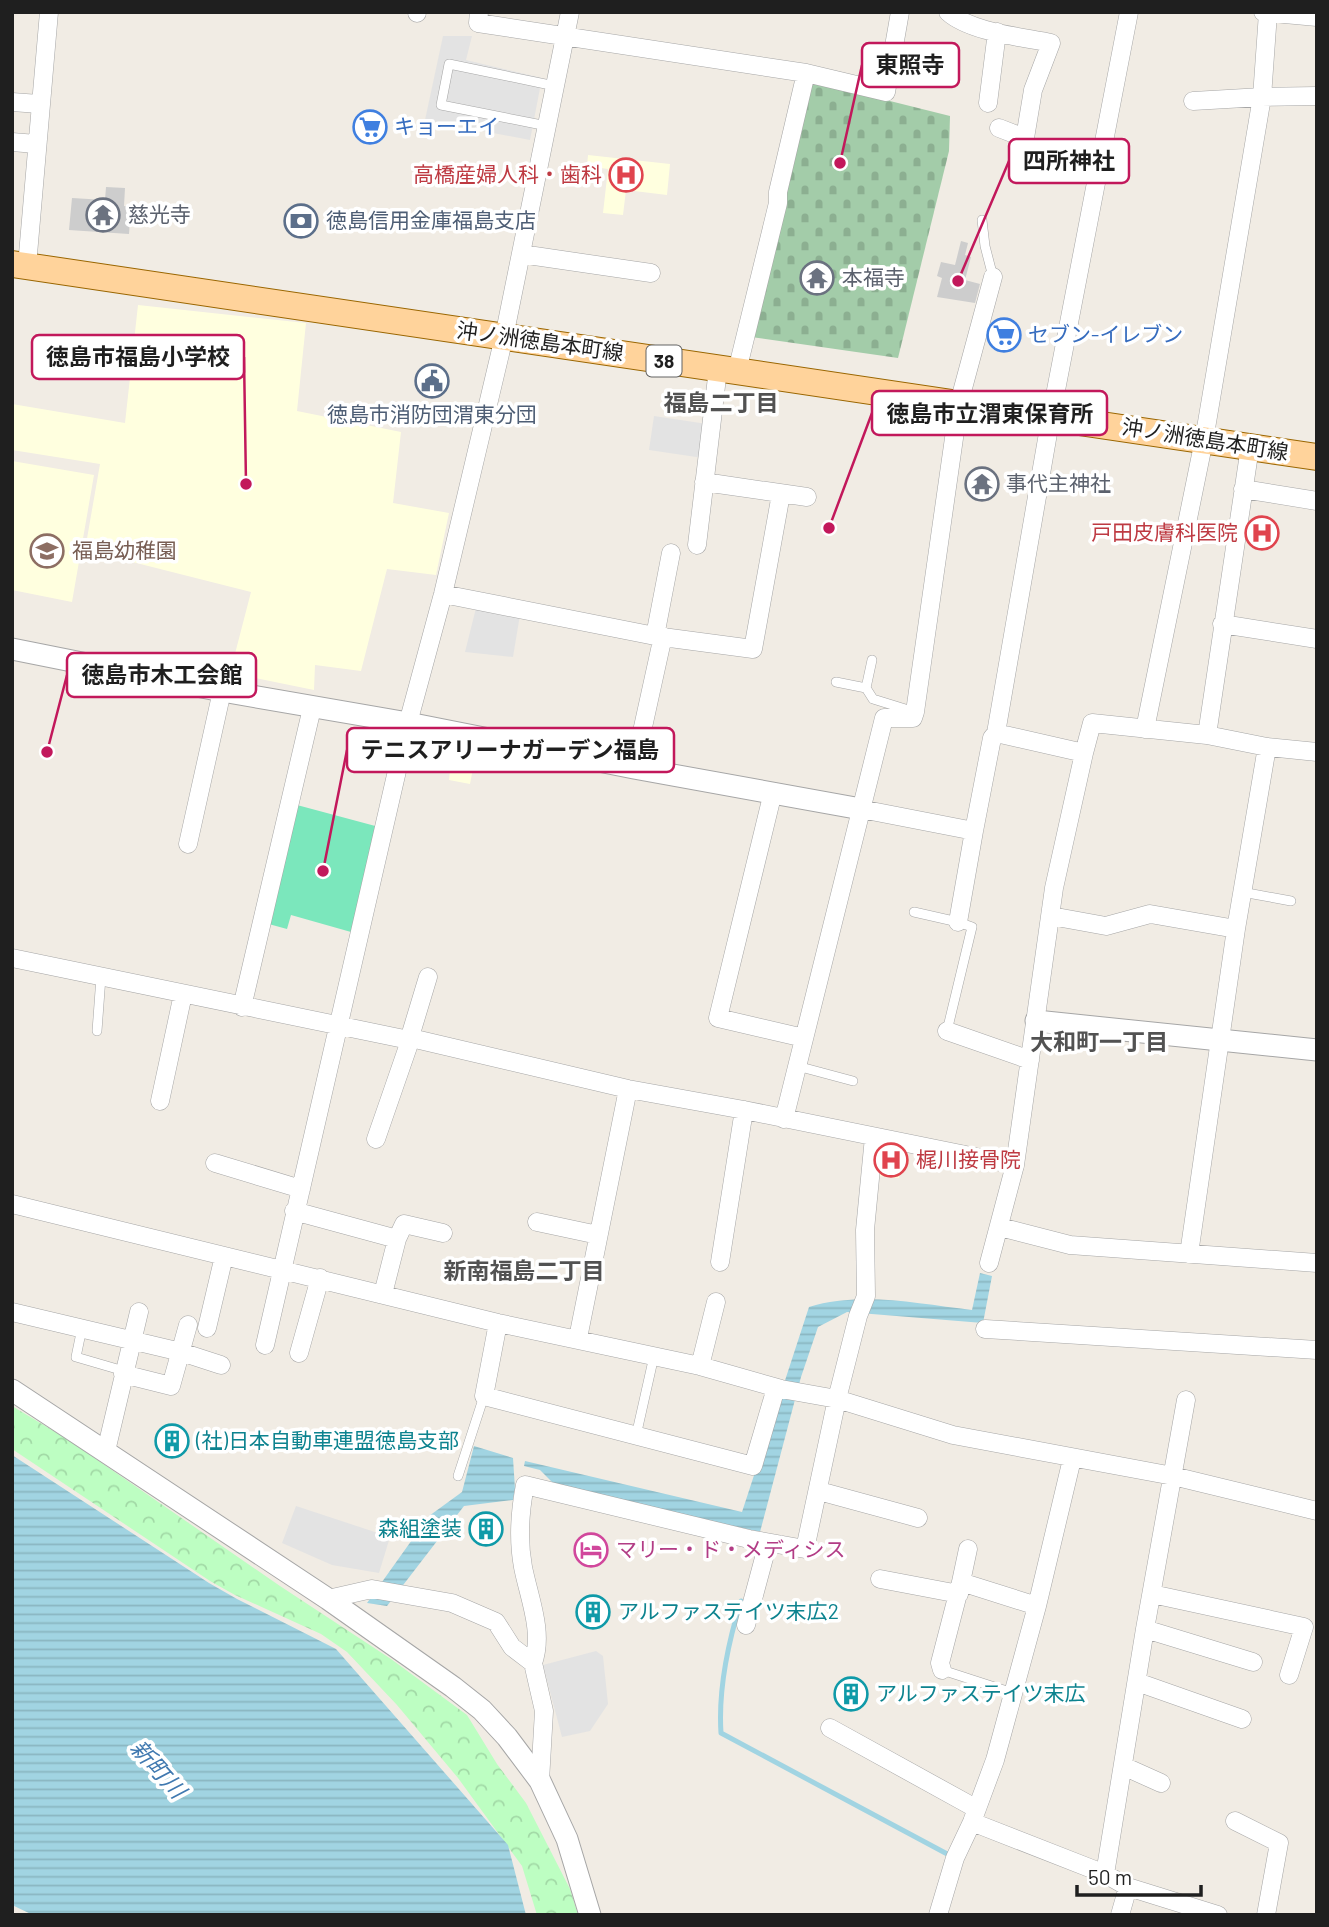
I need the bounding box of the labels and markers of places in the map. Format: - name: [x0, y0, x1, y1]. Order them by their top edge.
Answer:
- callout: 東照寺: [862, 43, 959, 87]
- supermarket icon: キョーエイ: [351, 108, 389, 146]
- place label: キョーエイ: [394, 113, 499, 138]
- callout: 四所神社: [1009, 139, 1129, 183]
- hospital icon: 高橋産婦人科・歯科: [607, 156, 645, 194]
- place label: 高橋産婦人科・歯科: [413, 161, 602, 186]
- temple icon: 慈光寺: [84, 196, 122, 234]
- place label: 慈光寺: [128, 201, 191, 226]
- bank icon: 徳島信用金庫福島支店: [282, 202, 320, 240]
- place label: 徳島信用金庫福島支店: [326, 207, 536, 232]
- temple icon: 本福寺: [798, 259, 836, 297]
- place label: 本福寺: [842, 264, 905, 289]
- supermarket icon: セブン-イレブン: [985, 316, 1023, 354]
- place label: セブン-イレブン: [1028, 321, 1183, 346]
- callout: 徳島市福島小学校: [32, 335, 244, 379]
- public building icon: 徳島市消防団渭東分団: [413, 362, 451, 400]
- callout: 徳島市立渭東保育所: [872, 391, 1107, 435]
- place label: 徳島市消防団渭東分団: [327, 401, 537, 426]
- temple icon: 事代主神社: [963, 465, 1001, 503]
- place label: 事代主神社: [1006, 470, 1111, 495]
- hospital icon: 戸田皮膚科医院: [1243, 514, 1281, 552]
- place label: 戸田皮膚科医院: [1091, 519, 1238, 544]
- school or university icon: 福島幼稚園: [28, 532, 66, 570]
- place label: 福島幼稚園: [72, 537, 177, 562]
- callout: 徳島市木工会館: [67, 653, 256, 697]
- callout: テニスアリーナガーデン福島: [347, 728, 674, 772]
- hospital icon: 梶川接骨院: [872, 1141, 910, 1179]
- place label: 梶川接骨院: [916, 1146, 1021, 1171]
- building icon: (社)日本自動車連盟徳島支部: [153, 1422, 191, 1460]
- place label: (社)日本自動車連盟徳島支部: [195, 1427, 459, 1452]
- building icon: 森組塗装: [467, 1510, 505, 1548]
- place label: 森組塗装: [378, 1515, 462, 1540]
- hotel icon: マリー・ド・メディシス: [572, 1531, 610, 1569]
- place label: マリー・ド・メディシス: [616, 1536, 846, 1561]
- building icon: アルファステイツ末広2: [574, 1593, 612, 1631]
- place label: アルファステイツ末広2: [618, 1598, 839, 1623]
- building icon: アルファステイツ末広: [832, 1675, 870, 1713]
- place label: アルファステイツ末広: [876, 1680, 1086, 1705]

